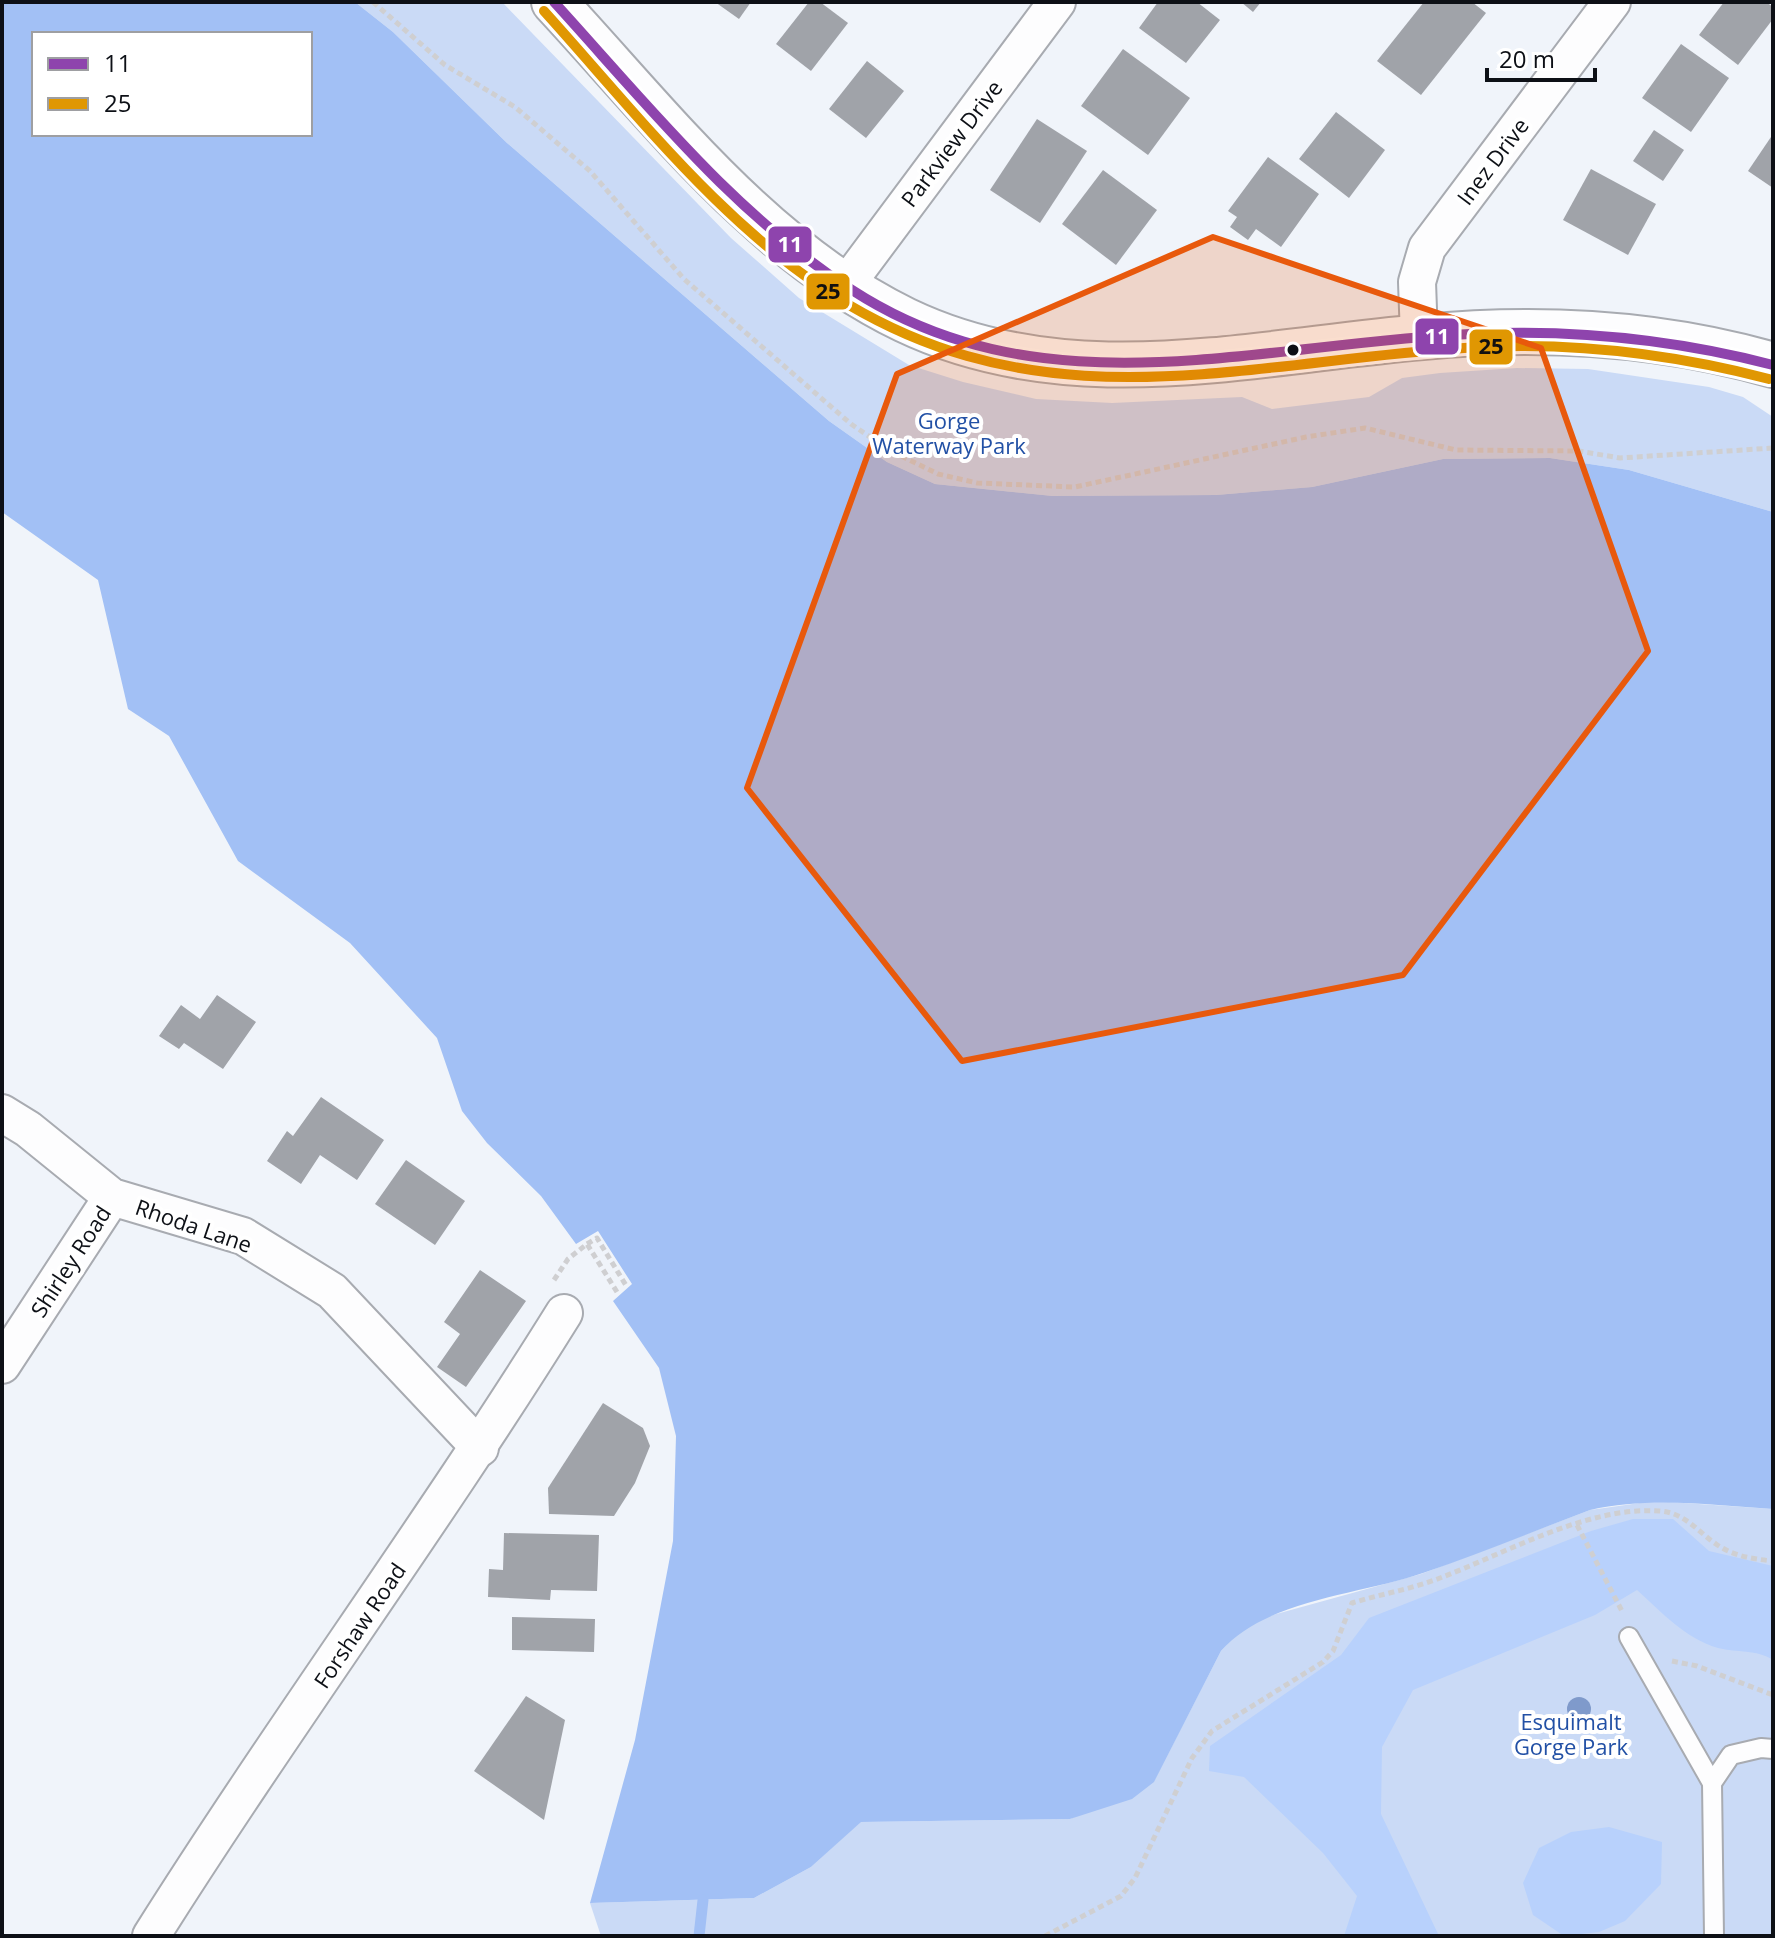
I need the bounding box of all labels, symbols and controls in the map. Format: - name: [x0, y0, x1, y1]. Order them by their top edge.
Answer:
- legend: [32, 32, 312, 136]
- scale bar: [1487, 32, 1595, 82]
- text: 20 m: [1499, 42, 1555, 75]
- text: 11: [104, 46, 131, 79]
- street label: Parkview Drive: [893, 73, 1009, 213]
- text: 25: [104, 86, 131, 119]
- street label: Inez Drive: [1449, 111, 1535, 211]
- line badge: 11: [767, 225, 813, 264]
- text: 11: [777, 228, 803, 258]
- line badge: 25: [805, 272, 851, 311]
- text: 25: [815, 275, 841, 305]
- line badge: 11: [1414, 317, 1460, 356]
- text: 11: [1424, 320, 1450, 350]
- line badge: 25: [1468, 328, 1514, 366]
- text: 25: [1478, 330, 1504, 360]
- unlabelled marker: [1285, 342, 1301, 358]
- park label: Gorge Waterway Park: [872, 405, 1026, 460]
- street label: Rhoda Lane: [132, 1191, 256, 1259]
- street label: Shirley Road: [23, 1199, 117, 1323]
- street label: Forshaw Road: [306, 1556, 412, 1694]
- park label: Esquimalt Gorge Park: [1514, 1706, 1629, 1761]

